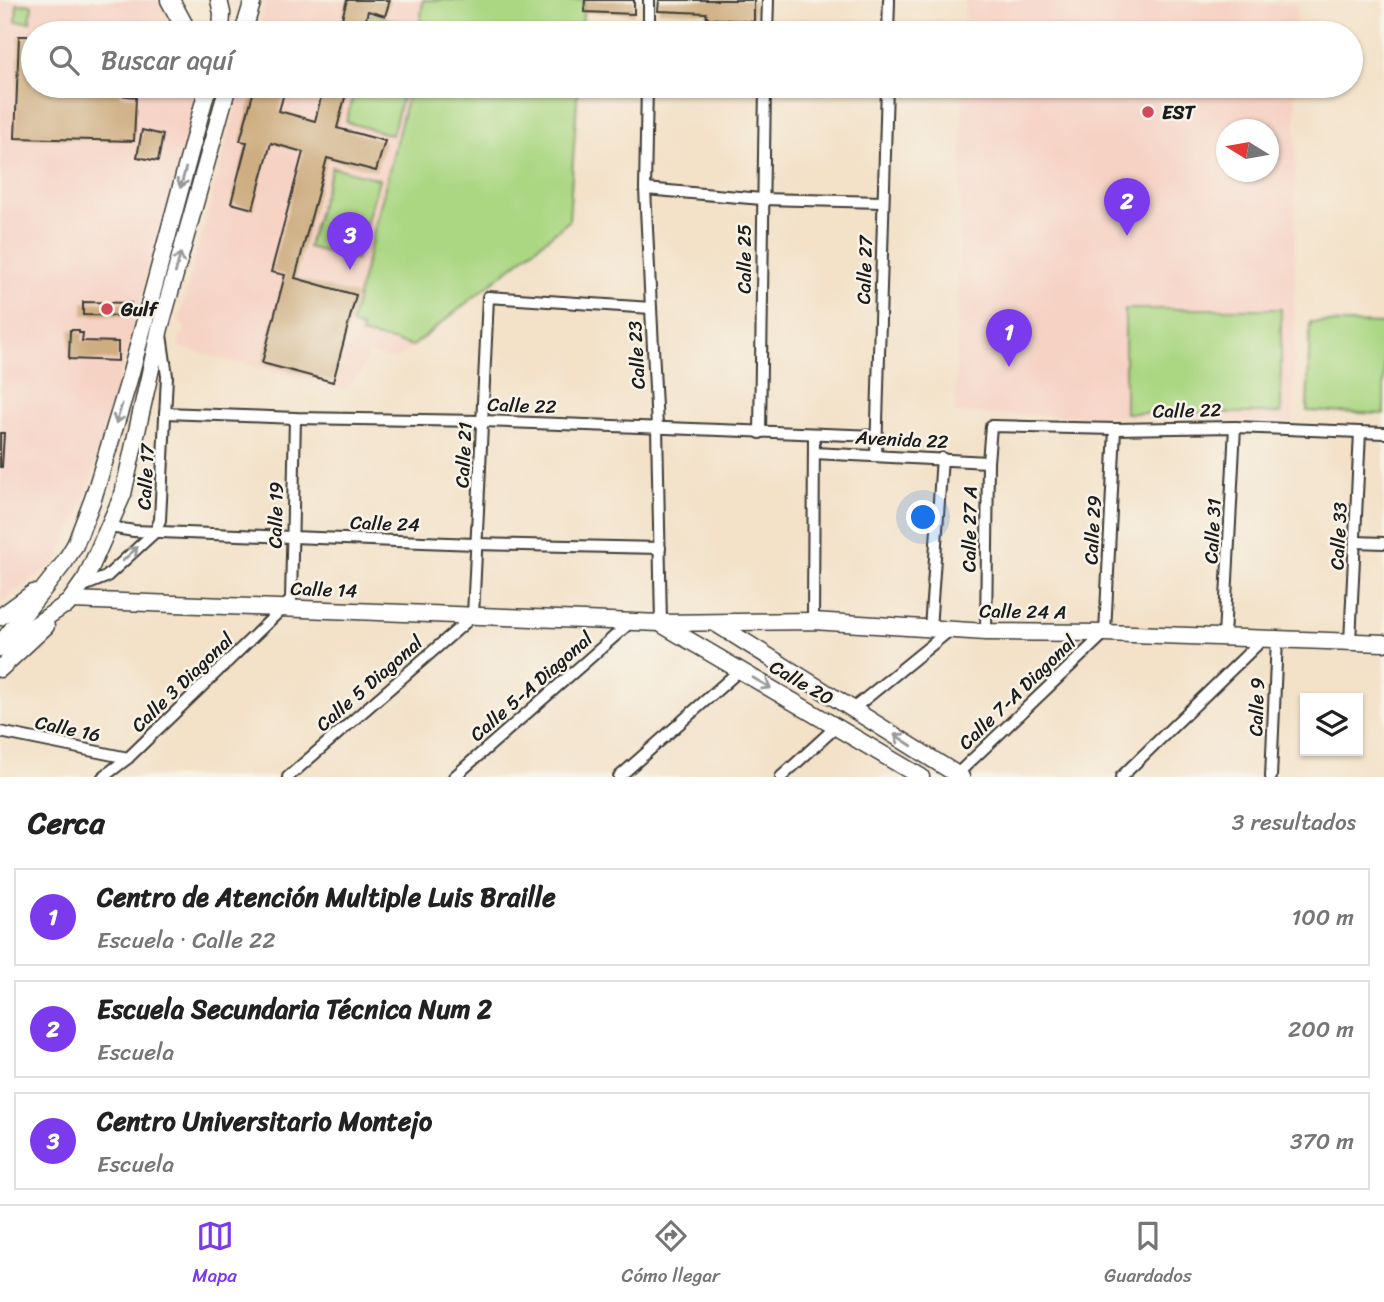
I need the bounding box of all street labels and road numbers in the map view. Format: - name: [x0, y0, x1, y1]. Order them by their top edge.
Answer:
- street label: Calle 25: [728, 224, 761, 294]
- street label: Calle 27: [847, 234, 882, 305]
- street label: Calle 23: [618, 319, 655, 390]
- street label: Calle 22: [487, 388, 557, 423]
- street label: Calle 22: [1152, 393, 1222, 428]
- street label: Calle 21: [445, 421, 482, 489]
- street label: Avenida 22: [854, 421, 949, 458]
- street label: Calle 17: [127, 442, 164, 511]
- street label: Calle 19: [258, 481, 293, 549]
- street label: Calle 27 A: [952, 486, 987, 572]
- street label: Calle 29: [1074, 494, 1111, 566]
- street label: Calle 31: [1194, 497, 1231, 565]
- street label: Calle 33: [1320, 501, 1357, 571]
- street label: Calle 24: [350, 506, 421, 541]
- street label: Calle 14: [290, 572, 358, 607]
- street label: Calle 24 A: [979, 594, 1067, 629]
- street label: Calle 5-A Diagonal: [462, 623, 601, 750]
- street label: Calle 3 Diagonal: [123, 624, 242, 740]
- street label: Calle 7-A Diagonal: [950, 626, 1085, 758]
- street label: Calle 5 Diagonal: [308, 627, 431, 740]
- street label: Calle 20: [763, 651, 840, 714]
- street label: Calle 9: [1239, 677, 1274, 737]
- street label: Calle 16: [32, 706, 104, 751]

